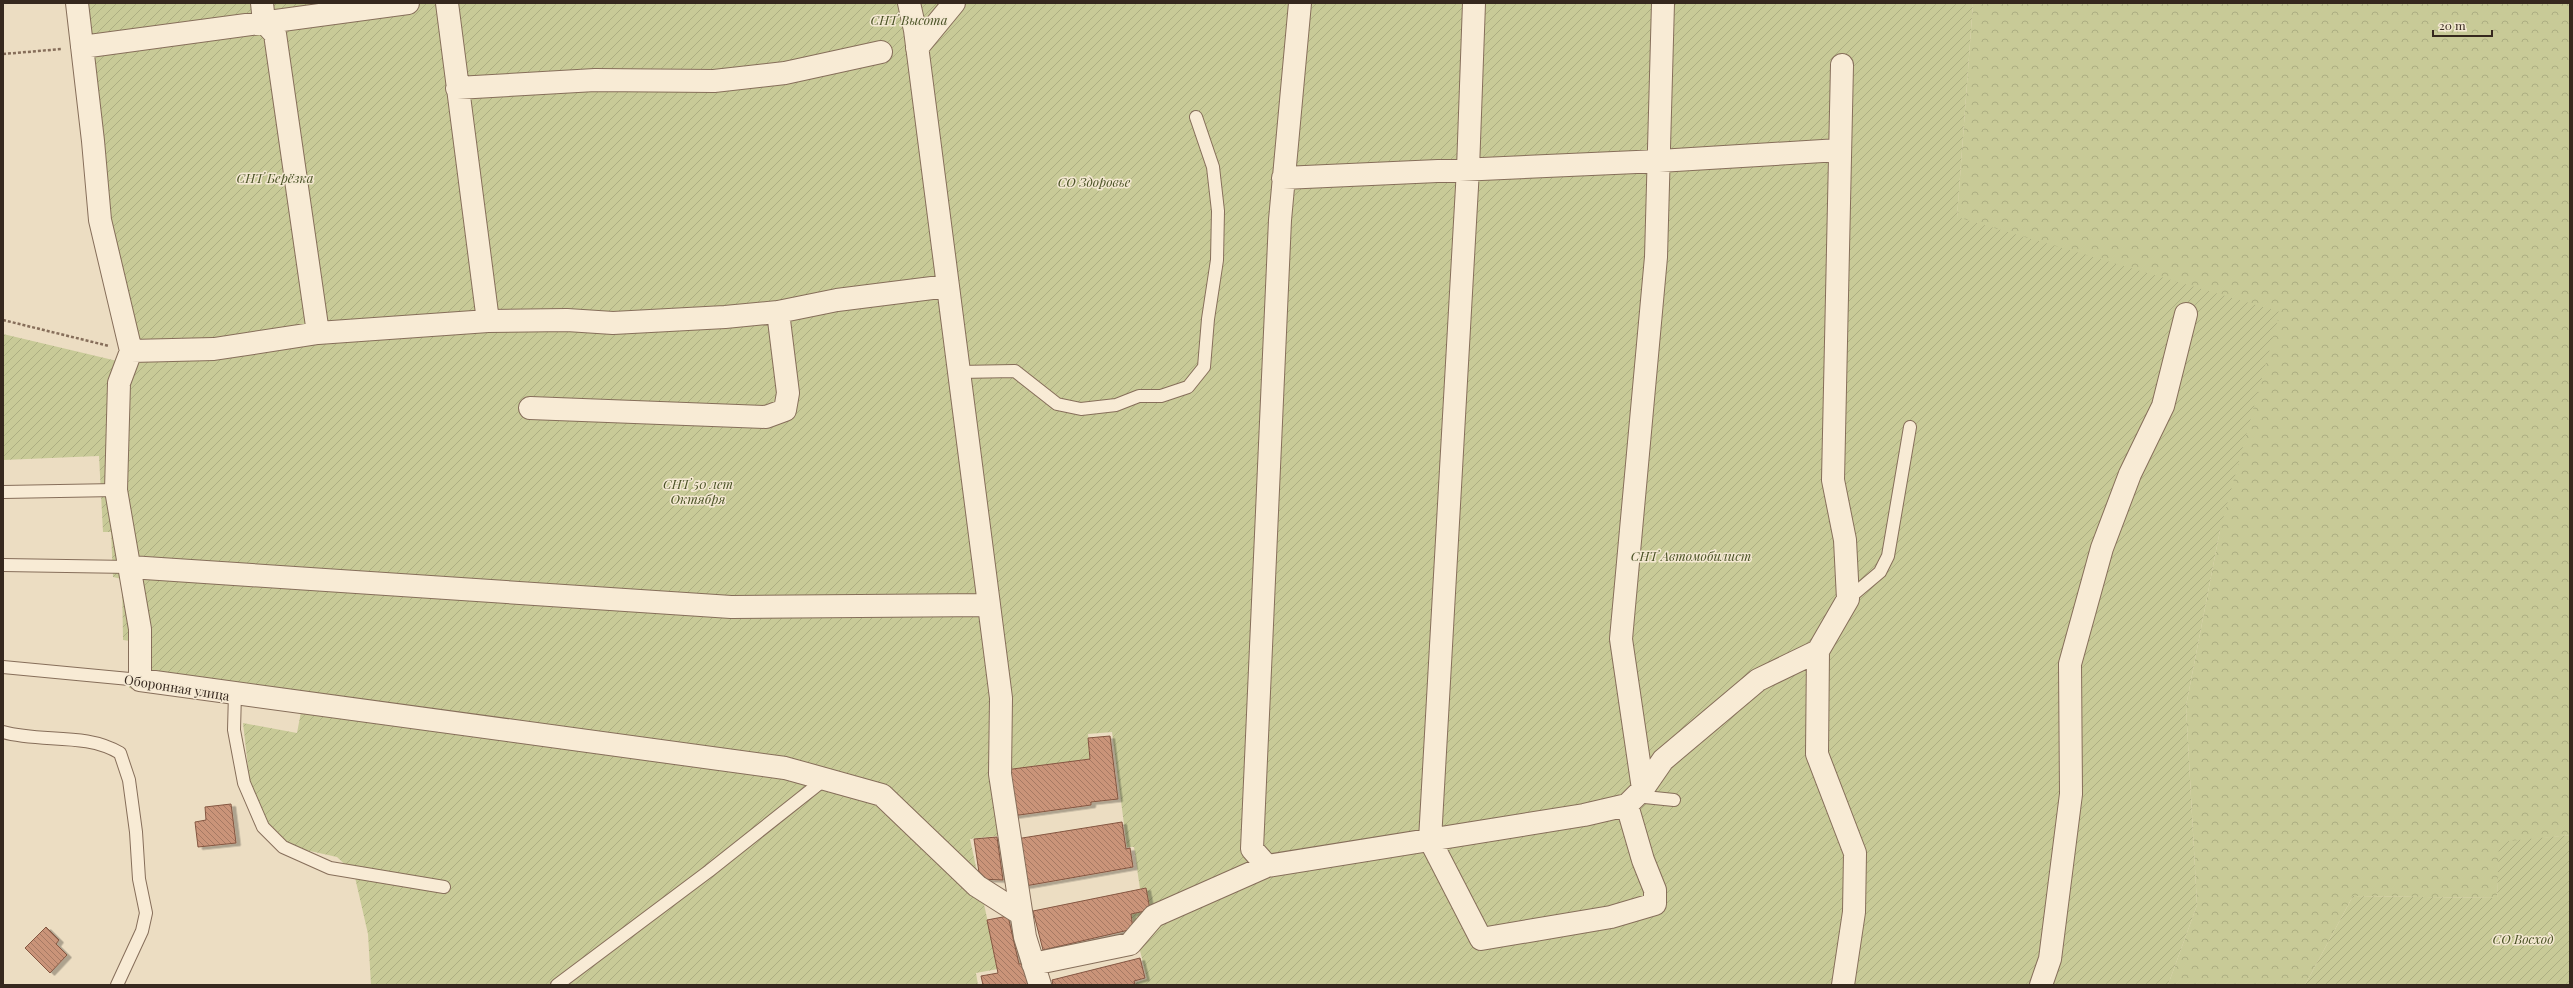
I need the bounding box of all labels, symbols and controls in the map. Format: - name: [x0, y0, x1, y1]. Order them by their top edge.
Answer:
- park label: СНТ Высота: [871, 11, 948, 28]
- scale bar: [2433, 12, 2492, 38]
- text: 20 m: [2439, 17, 2466, 33]
- park label: СНТ Берёзка: [237, 169, 314, 186]
- park label: СО Здоровье: [1058, 173, 1131, 190]
- park label: СНТ 50 лет Октября: [663, 475, 733, 507]
- park label: СНТ Автомобилист: [1631, 547, 1751, 564]
- street label: Оборонная улица: [123, 670, 231, 704]
- park label: СО Восход: [2492, 930, 2554, 947]

